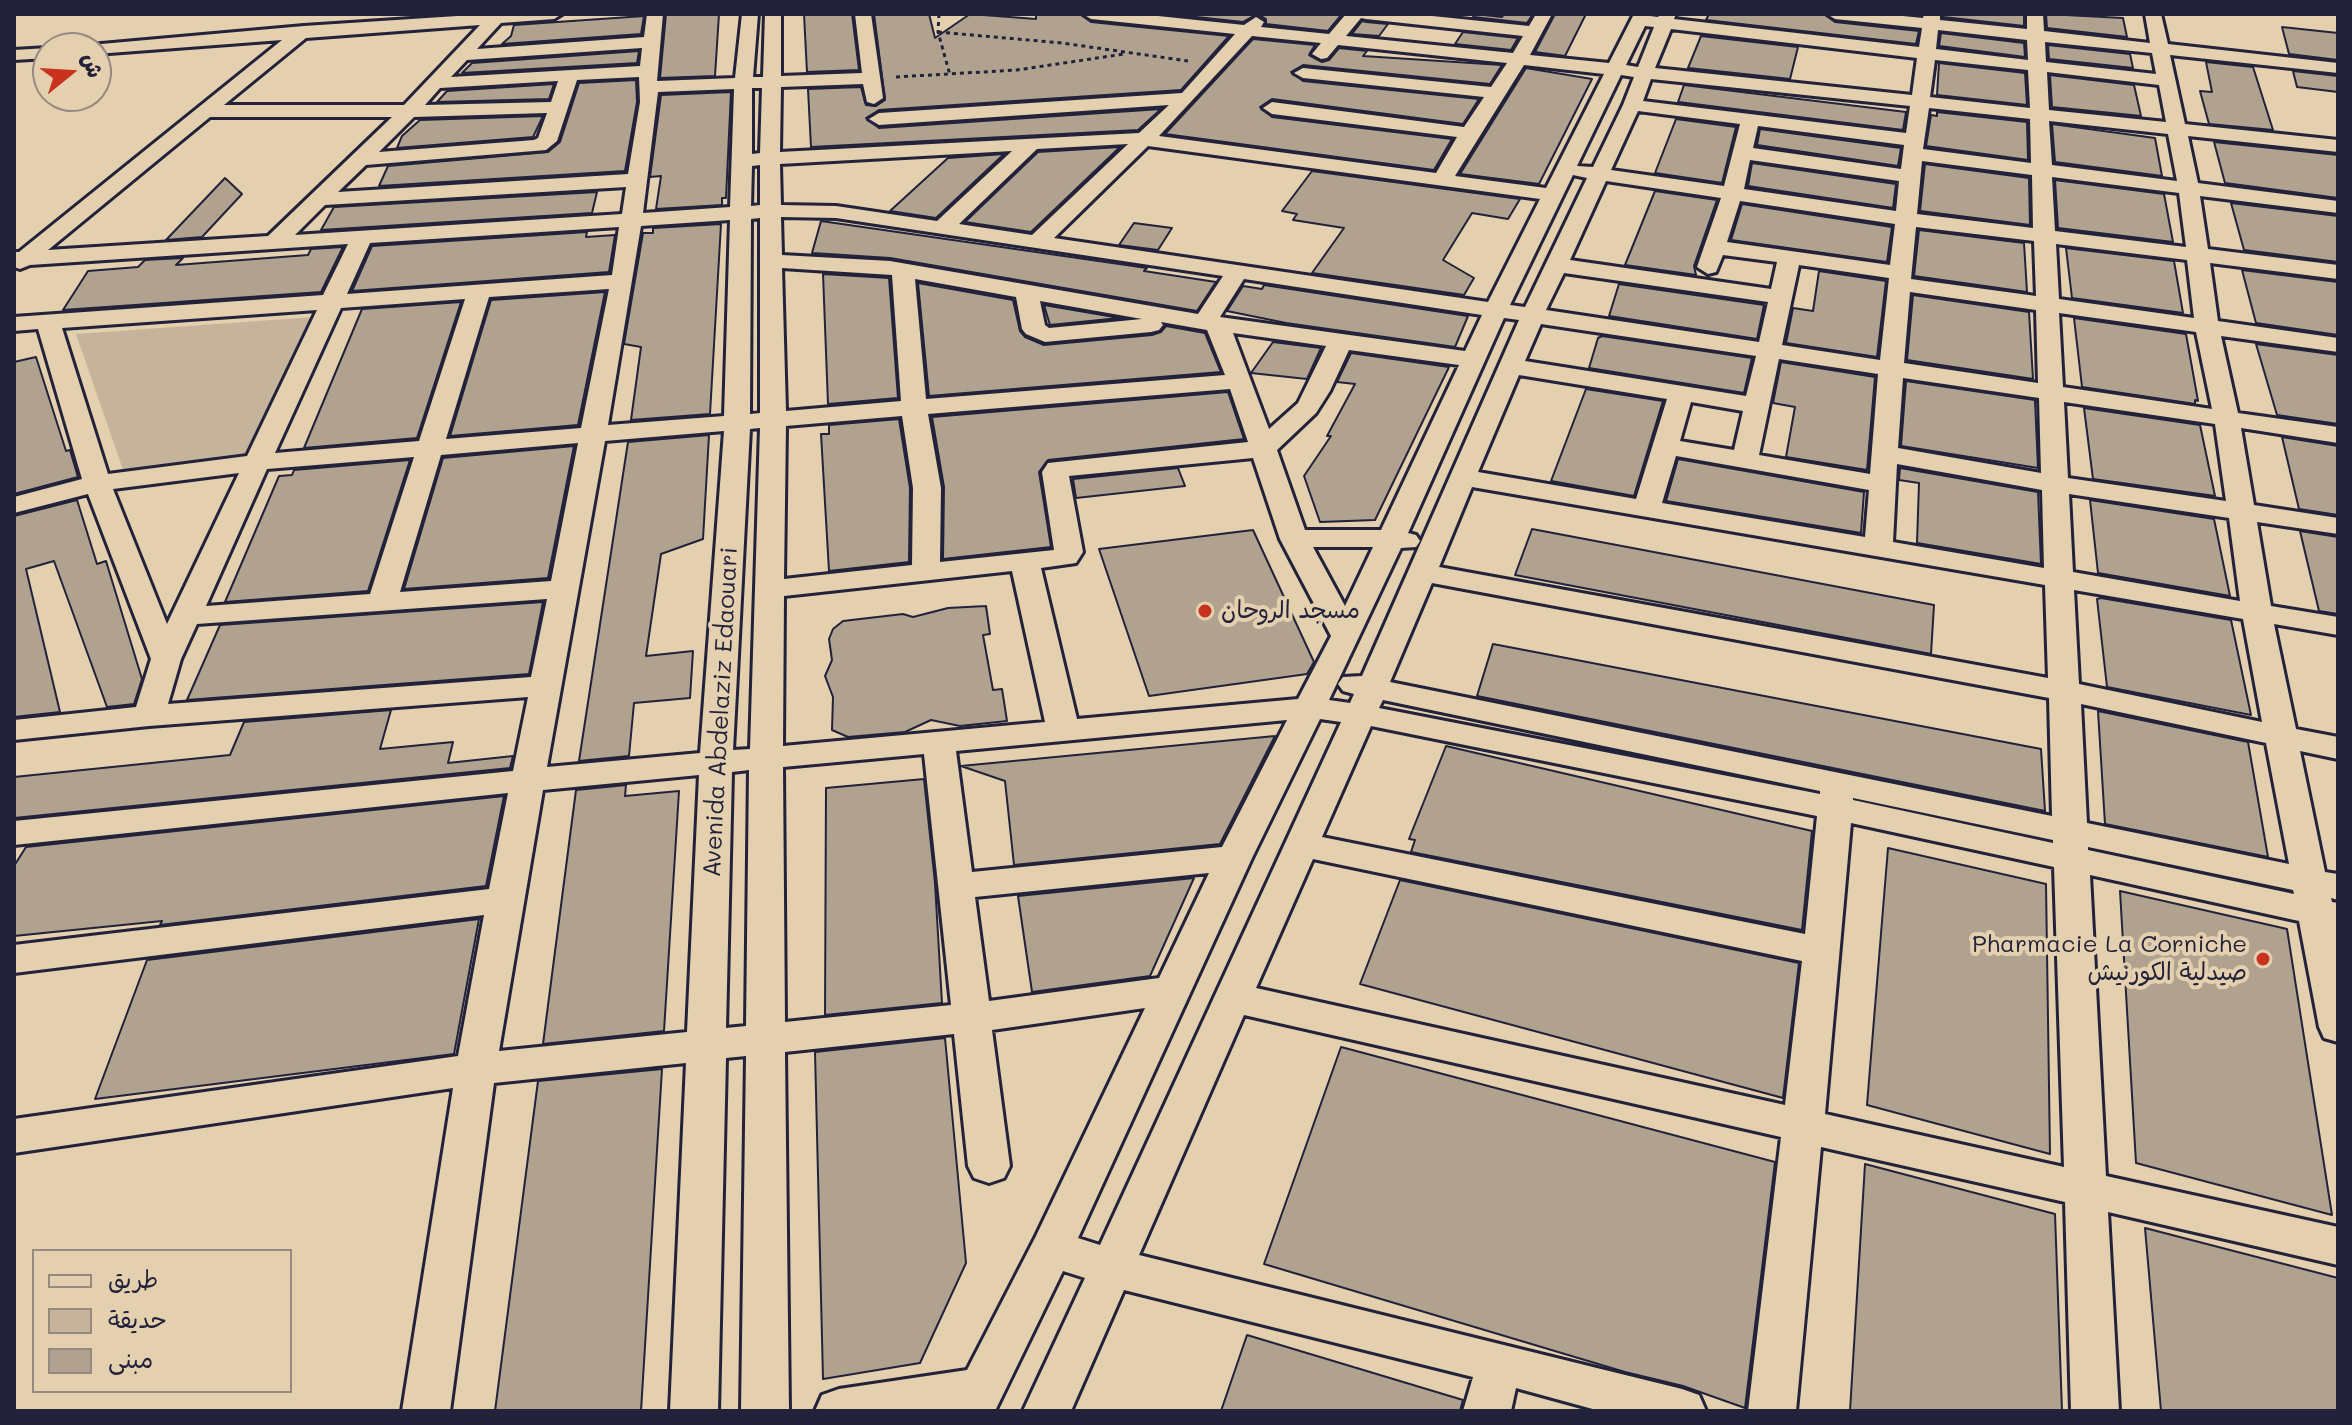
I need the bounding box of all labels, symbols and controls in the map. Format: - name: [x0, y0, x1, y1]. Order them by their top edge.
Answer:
- north arrow: [32, 32, 112, 112]
- text: ش: [76, 49, 111, 81]
- street label: Avenida Abdelaziz Edaouari: [698, 546, 744, 878]
- place label: مسجد الروحان: [1221, 597, 1360, 625]
- marker: مسجد الروحان: [1196, 602, 1214, 620]
- place label: Pharmacie La Corniche صيدلية الكورنيش: [1972, 931, 2247, 987]
- marker: Pharmacie La Corniche صيدلية الكورنيش: [2254, 950, 2272, 968]
- legend: [32, 1249, 292, 1393]
- text: طريق: [108, 1263, 158, 1294]
- text: حديقة: [108, 1303, 167, 1334]
- text: مبنى: [108, 1343, 153, 1374]

